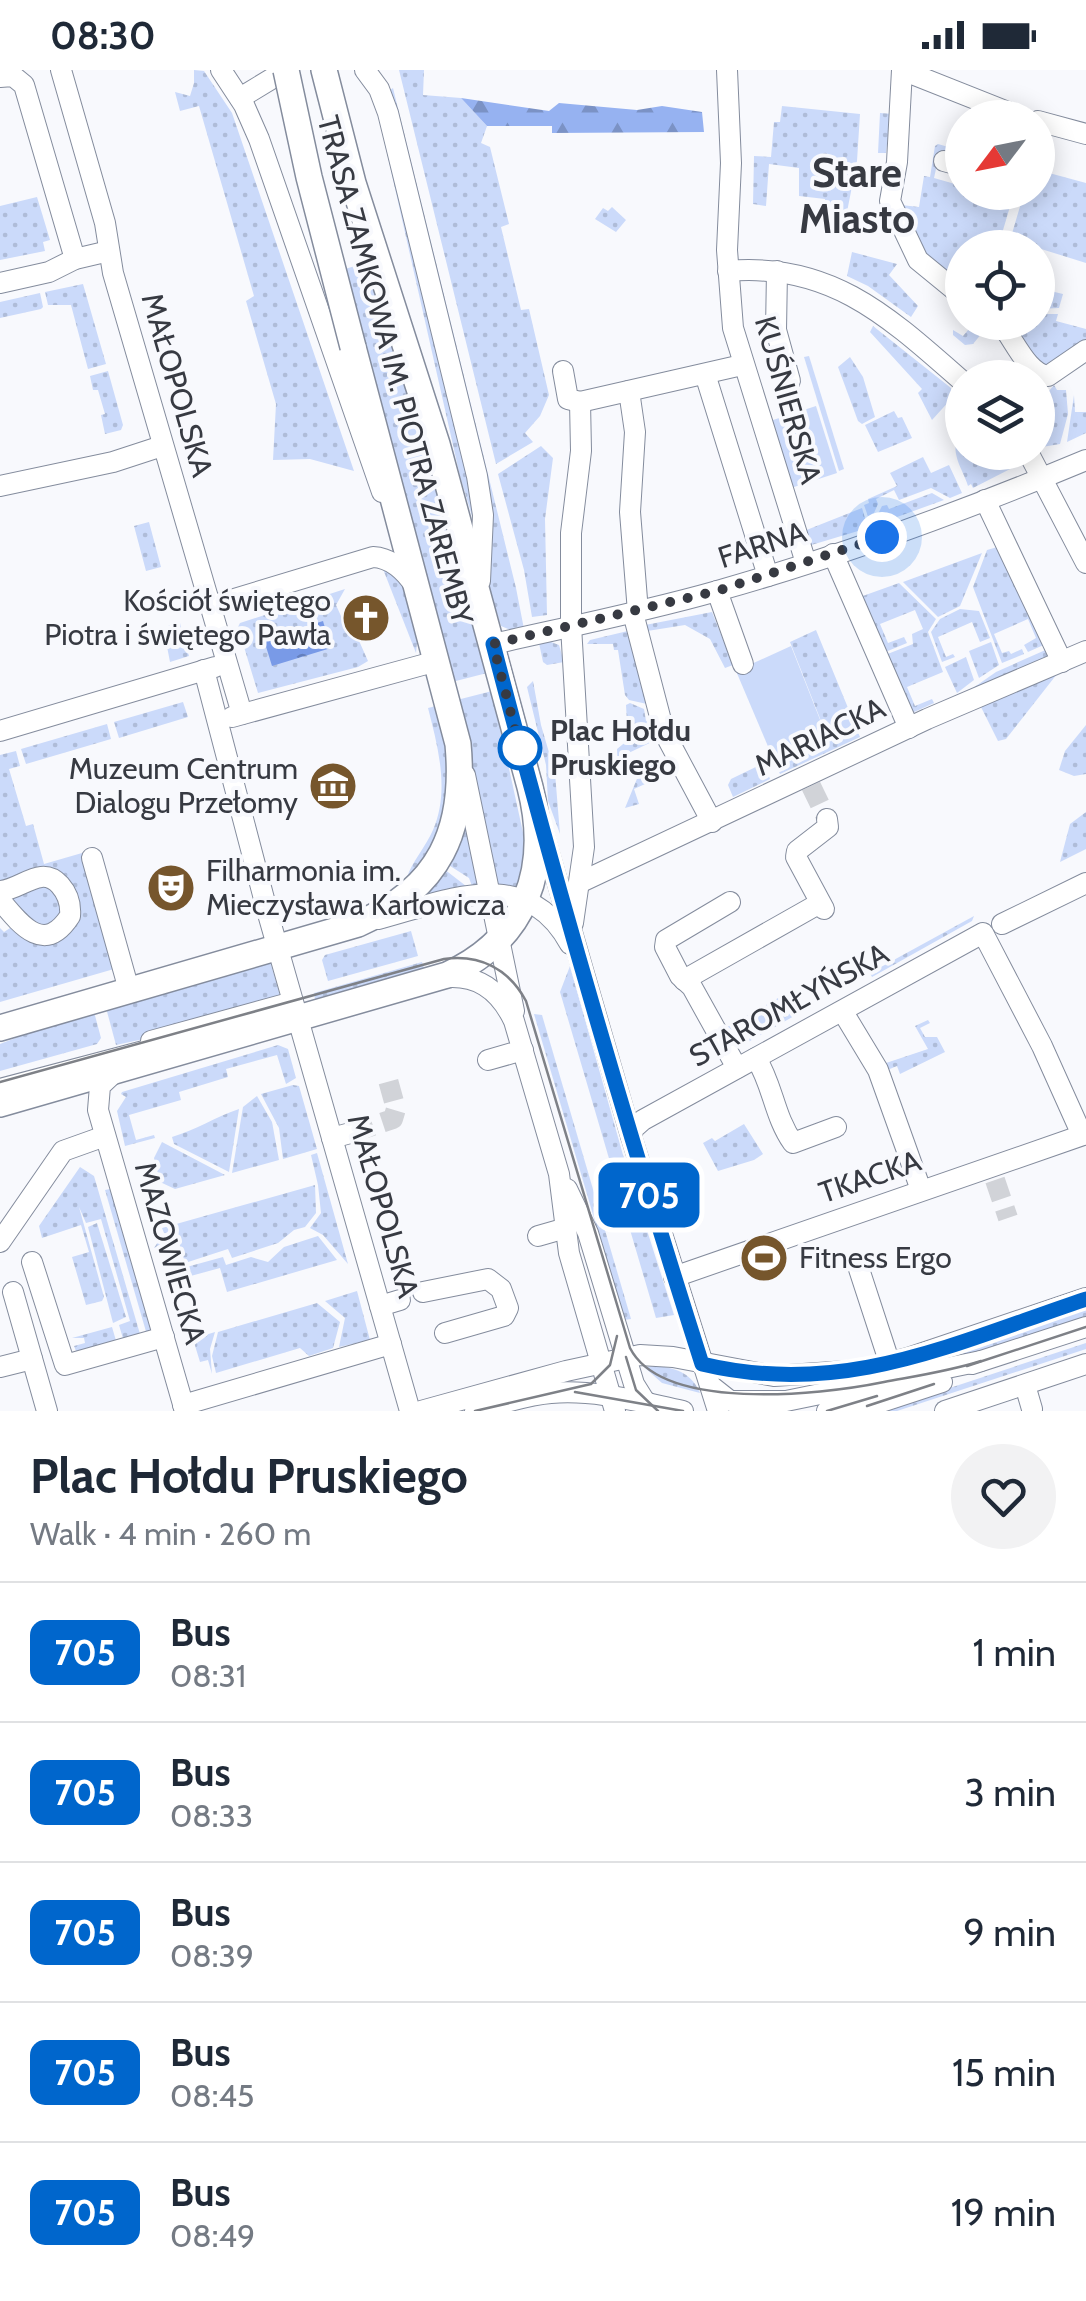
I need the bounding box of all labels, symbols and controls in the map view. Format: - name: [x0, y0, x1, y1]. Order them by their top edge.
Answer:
- text: 08:30: [50, 12, 156, 59]
- north arrow: [945, 100, 1055, 210]
- map controls: [945, 100, 1055, 470]
- street label: TRASA ZAMKOWA IM. PIOTRA ZAREMBY: [310, 111, 482, 629]
- district label: Stare Miasto: [799, 148, 915, 243]
- button: locate: [945, 230, 1055, 340]
- street label: MAŁOPOLSKA: [134, 289, 221, 481]
- street label: KUŚNIERSKA: [747, 312, 830, 488]
- button: layers: [945, 360, 1055, 470]
- your location: [857, 512, 907, 562]
- street label: FARNA: [713, 513, 811, 576]
- place label: Kościół świętego Piotra i świętego Pawła: [44, 582, 332, 653]
- church icon: Kościół świętego Piotra i świętego Pawła: [340, 592, 392, 644]
- street label: MARIACKA: [748, 689, 892, 784]
- place label: Plac Hołdu Pruskiego: [550, 712, 691, 783]
- marker: Plac Hołdu Pruskiego: [499, 727, 541, 769]
- place label: Muzeum Centrum Dialogu Przełomy: [69, 750, 298, 821]
- museum icon: Muzeum Centrum Dialogu Przełomy: [307, 760, 359, 812]
- place label: Filharmonia im. Mieczysława Karłowicza: [206, 852, 506, 923]
- theatre icon: Filharmonia im. Mieczysława Karłowicza: [145, 862, 197, 914]
- street label: STAROMŁYŃSKA: [683, 934, 895, 1075]
- street label: MAŁOPOLSKA: [340, 1110, 427, 1302]
- street label: TKACKA: [814, 1142, 926, 1211]
- street label: MAZOWIECKA: [127, 1157, 214, 1349]
- line badge: 705: [592, 1162, 706, 1228]
- text: 705: [618, 1174, 680, 1217]
- sports icon: Fitness Ergo: [738, 1232, 790, 1284]
- place label: Fitness Ergo: [799, 1239, 952, 1276]
- button: heart: [951, 1444, 1056, 1549]
- text: Plac Hołdu Pruskiego: [30, 1447, 468, 1505]
- text: Walk · 4 min · 260 m: [30, 1514, 311, 1553]
- text: Bus: [170, 1609, 231, 1656]
- text: 1 min: [972, 1629, 1056, 1676]
- text: 705: [54, 1631, 116, 1674]
- text: 08:31: [170, 1656, 246, 1695]
- text: Bus: [170, 1749, 231, 1796]
- text: 3 min: [964, 1769, 1056, 1816]
- text: 705: [54, 1771, 116, 1814]
- text: 08:33: [170, 1796, 253, 1835]
- text: Bus: [170, 1889, 231, 1936]
- text: 9 min: [963, 1909, 1056, 1956]
- text: 705: [54, 1911, 116, 1954]
- text: 08:39: [170, 1936, 254, 1975]
- text: Bus: [170, 2029, 231, 2076]
- text: 15 min: [952, 2049, 1056, 2096]
- text: 705: [54, 2051, 116, 2094]
- text: 08:45: [170, 2076, 254, 2115]
- text: Bus: [170, 2169, 231, 2216]
- text: 19 min: [951, 2189, 1056, 2236]
- text: 705: [54, 2191, 116, 2234]
- text: 08:49: [170, 2216, 255, 2255]

